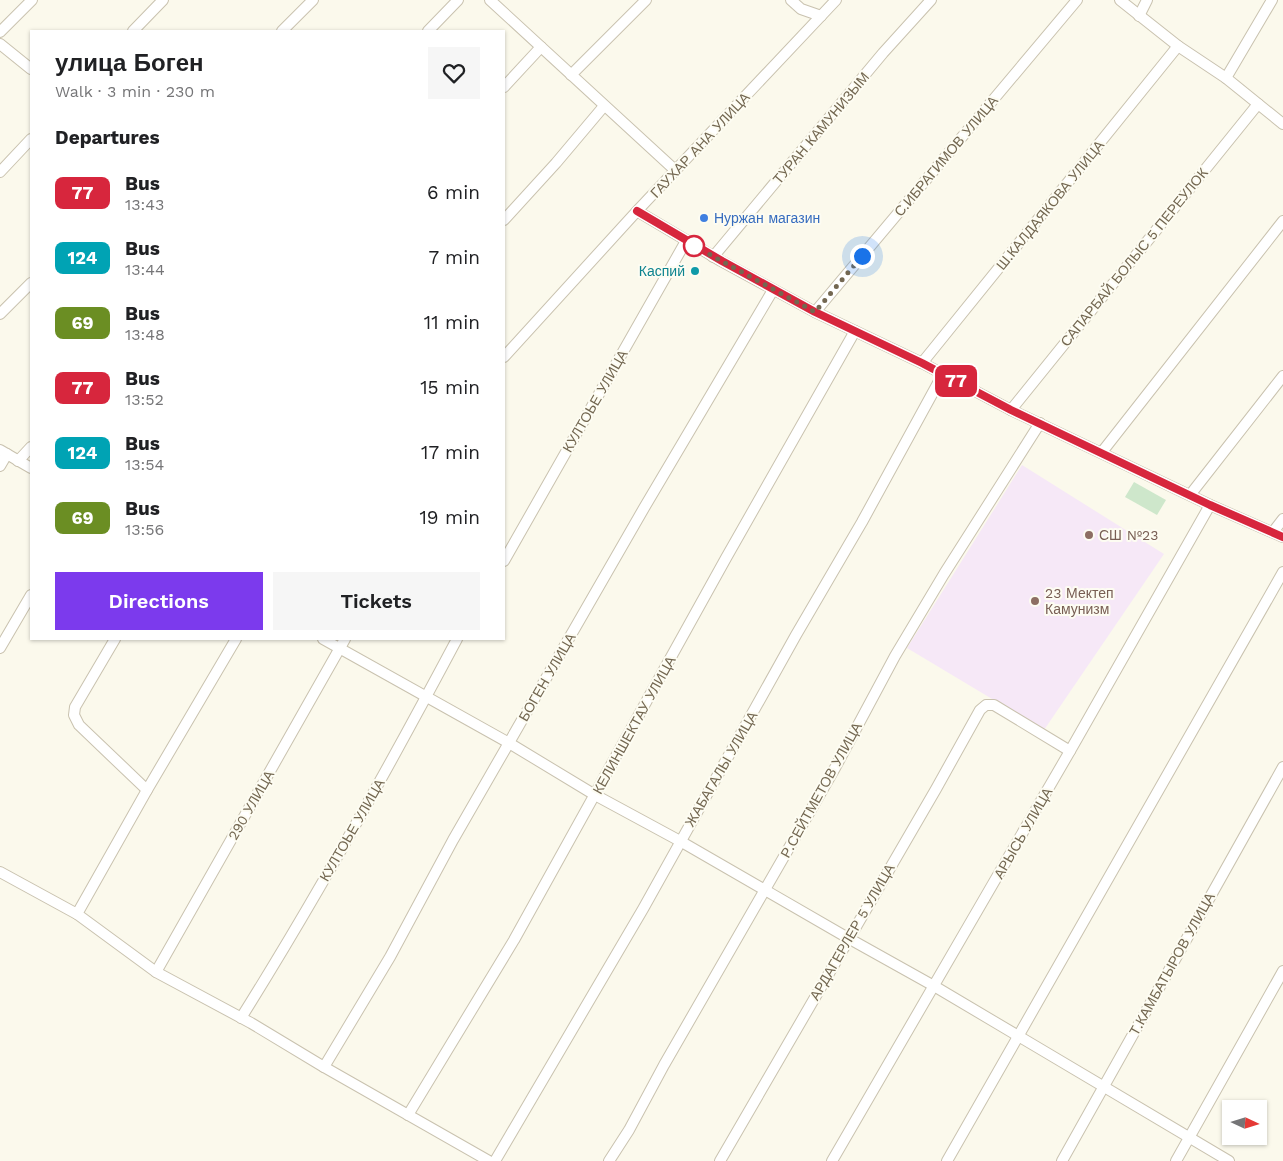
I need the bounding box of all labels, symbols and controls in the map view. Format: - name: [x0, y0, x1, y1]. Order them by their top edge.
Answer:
- button: heart: [428, 47, 480, 99]
- text: улица Боген: [55, 49, 204, 77]
- street label: ТУРАН КАМУНИЗЫМ: [770, 69, 872, 187]
- text: Walk · 3 min · 230 m: [55, 82, 215, 101]
- street label: ГАУХАР АНА УЛИЦА: [647, 89, 753, 201]
- street label: С.ИБРАГИМОВ УЛИЦА: [891, 92, 1002, 220]
- text: Departures: [55, 126, 160, 149]
- street label: Ш.КАЛДАЯКОВА УЛИЦА: [993, 137, 1108, 273]
- street label: САПАРБАЙ БОЛЫС 5 ПЕРЕУЛОК: [1056, 163, 1211, 349]
- text: Bus: [125, 172, 160, 195]
- text: 6 min: [427, 181, 480, 204]
- text: 77: [72, 182, 93, 203]
- text: 13:43: [125, 195, 164, 214]
- place label: Нуржан магазин: [714, 210, 820, 226]
- marker: Нуржан магазин: [698, 212, 710, 224]
- unlabelled marker: [683, 235, 705, 257]
- text: Bus: [125, 237, 160, 260]
- your location: [850, 244, 875, 269]
- text: 7 min: [429, 246, 480, 269]
- text: 124: [68, 247, 97, 268]
- text: 13:44: [125, 260, 165, 279]
- place label: Каспий: [639, 263, 685, 279]
- marker: Каспий: [689, 265, 701, 277]
- text: Bus: [125, 302, 160, 325]
- text: 11 min: [424, 311, 480, 334]
- text: 69: [71, 312, 94, 333]
- text: 13:48: [125, 325, 165, 344]
- street label: КУЛТОЬЕ УЛИЦА: [559, 346, 631, 455]
- line badge: 77: [934, 365, 978, 397]
- text: Bus: [125, 367, 160, 390]
- text: 77: [945, 370, 967, 391]
- text: 15 min: [420, 376, 480, 399]
- text: 77: [72, 377, 93, 398]
- text: 13:52: [125, 390, 164, 409]
- text: Bus: [125, 432, 160, 455]
- text: 17 min: [421, 441, 480, 464]
- text: 124: [68, 442, 97, 463]
- text: 13:54: [125, 455, 164, 474]
- text: Bus: [125, 497, 160, 520]
- text: 19 min: [419, 506, 480, 529]
- text: 69: [71, 507, 94, 528]
- text: 13:56: [125, 520, 164, 539]
- place label: СШ №23: [1099, 527, 1158, 543]
- marker: СШ №23: [1083, 529, 1095, 541]
- button: Directions: [55, 572, 263, 630]
- button: Tickets: [273, 572, 480, 630]
- place label: 23 Мектеп Камунизм: [1045, 585, 1114, 617]
- marker: 23 Мектеп Камунизм: [1029, 595, 1041, 607]
- street label: БОГЕН УЛИЦА: [515, 630, 579, 724]
- street label: КЕЛИНШЕКТАУ УЛИЦА: [589, 653, 679, 797]
- street label: ЖАБАГАЛЫ УЛИЦА: [681, 708, 761, 830]
- street label: Р.СЕЙТМЕТОВ УЛИЦА: [776, 718, 865, 861]
- street label: 290 УЛИЦА: [225, 767, 278, 843]
- street label: КУЛТОЬЕ УЛИЦА: [316, 775, 388, 884]
- street label: АРЫСЬ УЛИЦА: [990, 784, 1056, 881]
- street label: АРДАГЕРЛЕР 5 УЛИЦА: [806, 860, 898, 1003]
- street label: Т.КАМБАТЫРОВ УЛИЦА: [1126, 889, 1218, 1038]
- north arrow: [1222, 1100, 1268, 1145]
- map controls: [1222, 1100, 1267, 1145]

